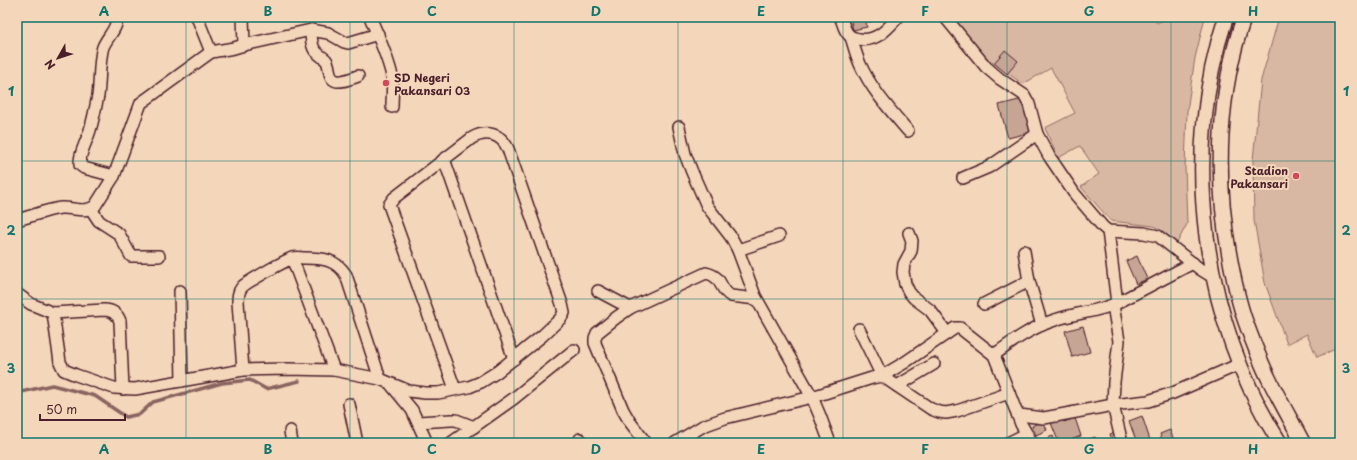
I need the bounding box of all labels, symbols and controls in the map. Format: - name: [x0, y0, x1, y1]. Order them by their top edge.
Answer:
- text: A: [99, 1, 109, 20]
- text: B: [264, 1, 273, 20]
- text: C: [427, 1, 437, 20]
- text: D: [591, 1, 601, 20]
- text: E: [757, 1, 765, 20]
- text: F: [921, 1, 929, 20]
- text: G: [1084, 1, 1094, 20]
- text: H: [1248, 1, 1258, 20]
- north arrow: [38, 38, 78, 78]
- text: N: [40, 56, 59, 73]
- place label: SD Negeri Pakansari 03: [394, 69, 470, 99]
- marker: SD Negeri Pakansari 03: [381, 78, 391, 88]
- text: 1: [8, 81, 14, 100]
- text: 1: [1343, 81, 1349, 100]
- place label: Stadion Pakansari: [1230, 162, 1288, 192]
- marker: Stadion Pakansari: [1291, 171, 1301, 181]
- text: 2: [6, 220, 16, 239]
- text: 2: [1341, 220, 1351, 239]
- text: 3: [7, 358, 16, 377]
- text: 3: [1342, 358, 1351, 377]
- scale bar: [40, 396, 125, 422]
- text: 50 m: [46, 400, 77, 418]
- text: A: [99, 439, 109, 458]
- text: B: [264, 439, 273, 458]
- text: C: [427, 439, 437, 458]
- text: D: [591, 439, 601, 458]
- text: E: [757, 439, 765, 458]
- text: F: [921, 439, 929, 458]
- text: G: [1084, 439, 1094, 458]
- text: H: [1248, 439, 1258, 458]

